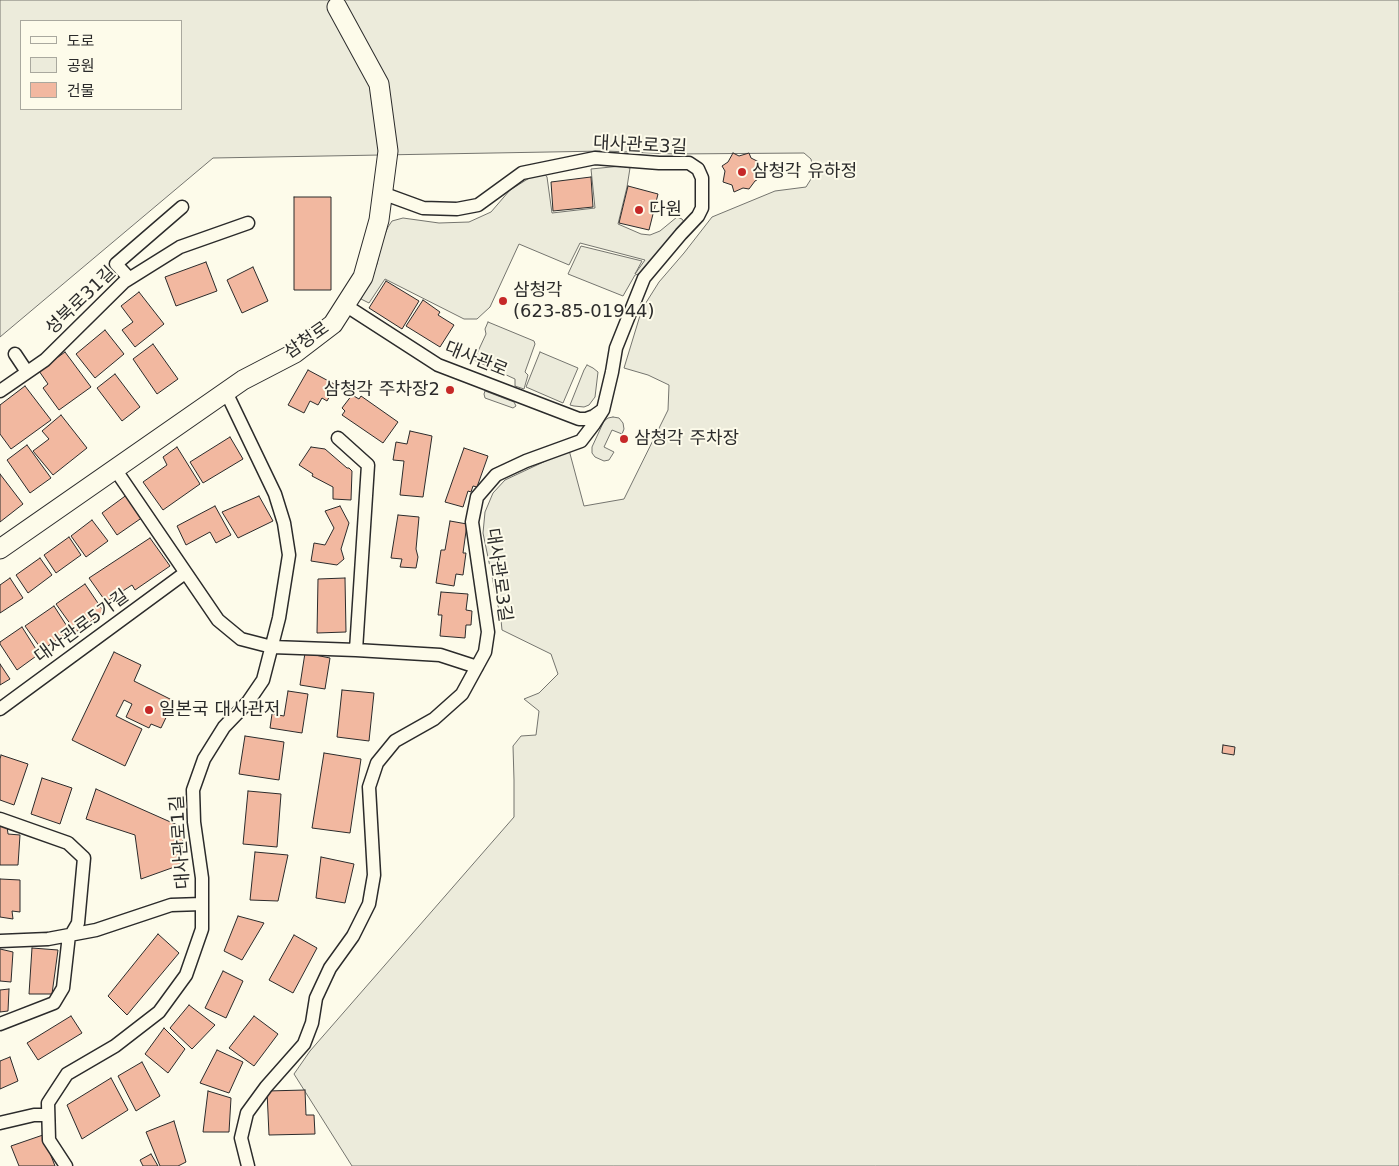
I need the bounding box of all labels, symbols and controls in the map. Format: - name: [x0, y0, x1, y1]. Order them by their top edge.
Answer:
- legend: [20, 20, 182, 110]
- text: 도로: [67, 32, 95, 50]
- text: 공원: [67, 57, 95, 75]
- text: 건물: [67, 82, 95, 100]
- street label: 대사관로3길: [592, 133, 688, 159]
- place label: 삼청각 유하정: [752, 161, 857, 183]
- marker: 삼청각 유하정: [736, 166, 748, 178]
- place label: 다원: [649, 199, 682, 221]
- marker: 다원: [633, 204, 645, 216]
- street label: 성북로31길: [41, 262, 121, 340]
- place label: 삼청각 (623-85-01944): [513, 280, 655, 322]
- marker: 삼청각 (623-85-01944): [497, 295, 509, 307]
- street label: 삼청로: [280, 318, 334, 364]
- street label: 대사관로: [441, 338, 511, 382]
- place label: 삼청각 주차장2: [323, 379, 440, 401]
- marker: 삼청각 주차장2: [444, 384, 456, 396]
- place label: 삼청각 주차장: [634, 428, 739, 450]
- marker: 삼청각 주차장: [618, 433, 630, 445]
- street label: 대사관로3길: [481, 527, 515, 623]
- street label: 대사관로5가길: [31, 586, 133, 668]
- place label: 일본국 대사관저: [159, 699, 281, 721]
- marker: 일본국 대사관저: [143, 704, 155, 716]
- street label: 대사관로1길: [167, 794, 195, 890]

